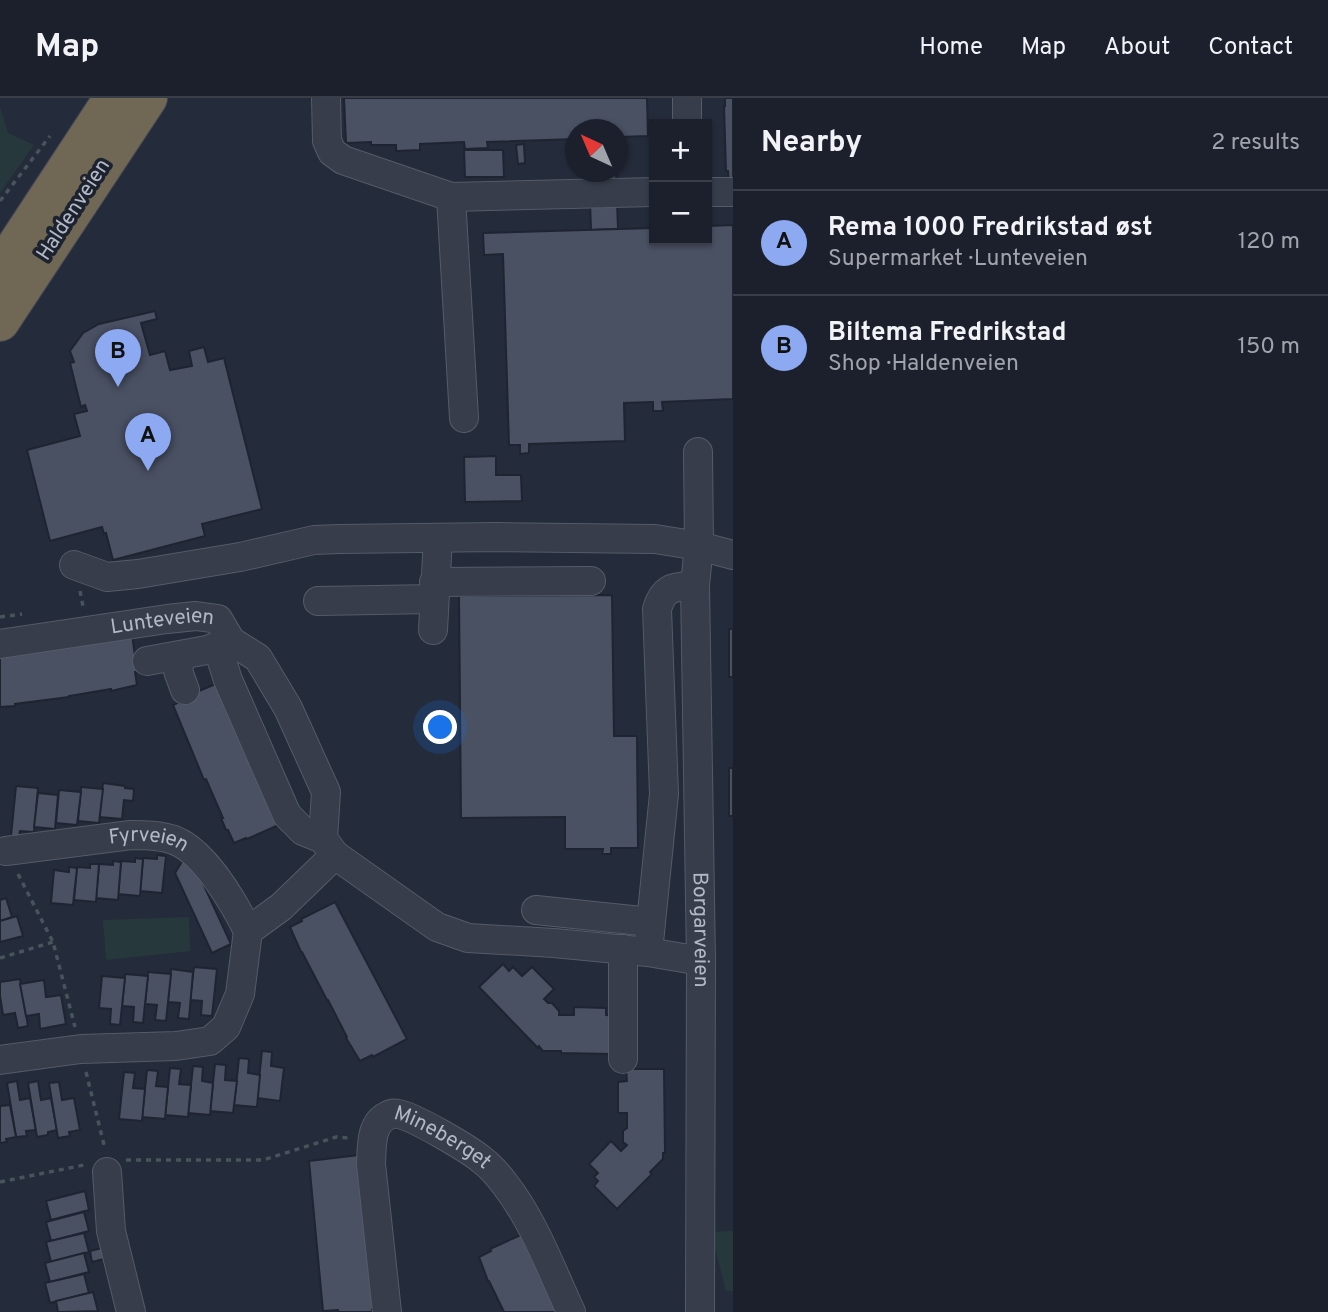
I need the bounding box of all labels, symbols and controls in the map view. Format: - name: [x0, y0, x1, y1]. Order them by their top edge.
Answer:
- text: Map: [35, 27, 99, 69]
- text: Home: [919, 33, 983, 63]
- text: Map: [1021, 33, 1066, 63]
- text: About: [1104, 33, 1170, 63]
- text: Contact: [1208, 33, 1293, 63]
- north arrow: [565, 119, 628, 182]
- map controls: [649, 119, 712, 245]
- button: +: [649, 119, 712, 182]
- text: Nearby: [761, 125, 862, 162]
- text: 2 results: [1211, 129, 1300, 158]
- street label: Haldenveien: [31, 154, 117, 266]
- button: −: [649, 182, 712, 245]
- text: Rema 1000 Fredrikstad øst: [828, 212, 1153, 245]
- text: A: [776, 228, 792, 257]
- text: 120 m: [1238, 228, 1300, 257]
- text: Supermarket · Lunteveien: [828, 245, 1088, 274]
- text: Biltema Fredrikstad: [828, 317, 1066, 350]
- pin: B: [95, 329, 141, 387]
- text: B: [776, 333, 792, 362]
- text: 150 m: [1238, 333, 1300, 362]
- text: Shop · Haldenveien: [828, 350, 1019, 379]
- pin: A: [125, 413, 171, 471]
- street label: Lunteveien: [109, 602, 216, 641]
- your location: [423, 710, 457, 744]
- street label: Fyrveien: [107, 821, 194, 859]
- street label: Borgarveien: [686, 872, 715, 988]
- street label: Mineberget: [391, 1100, 497, 1175]

